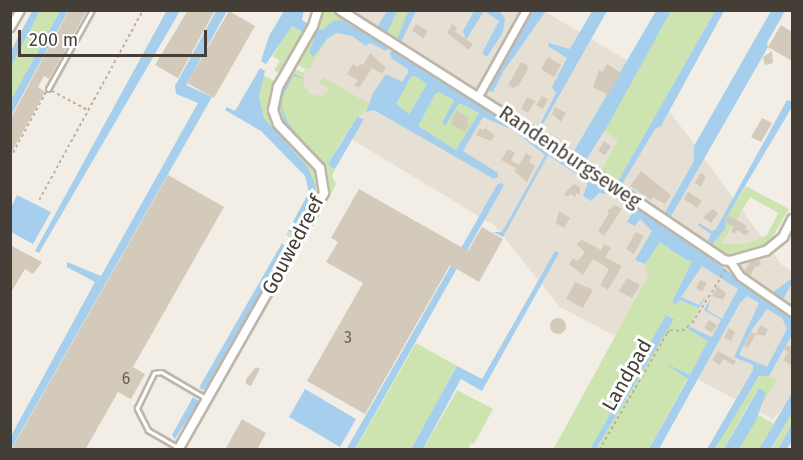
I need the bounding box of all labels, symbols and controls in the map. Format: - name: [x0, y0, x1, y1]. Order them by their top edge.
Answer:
- scale bar: [21, 18, 210, 56]
- text: 200 m: [29, 29, 78, 51]
- street label: Randenburgseweg: [494, 101, 646, 213]
- street label: Gouwedreef: [257, 191, 329, 299]
- house number: 3: [344, 328, 352, 348]
- street label: Landpad: [597, 335, 657, 415]
- house number: 6: [122, 369, 130, 389]

